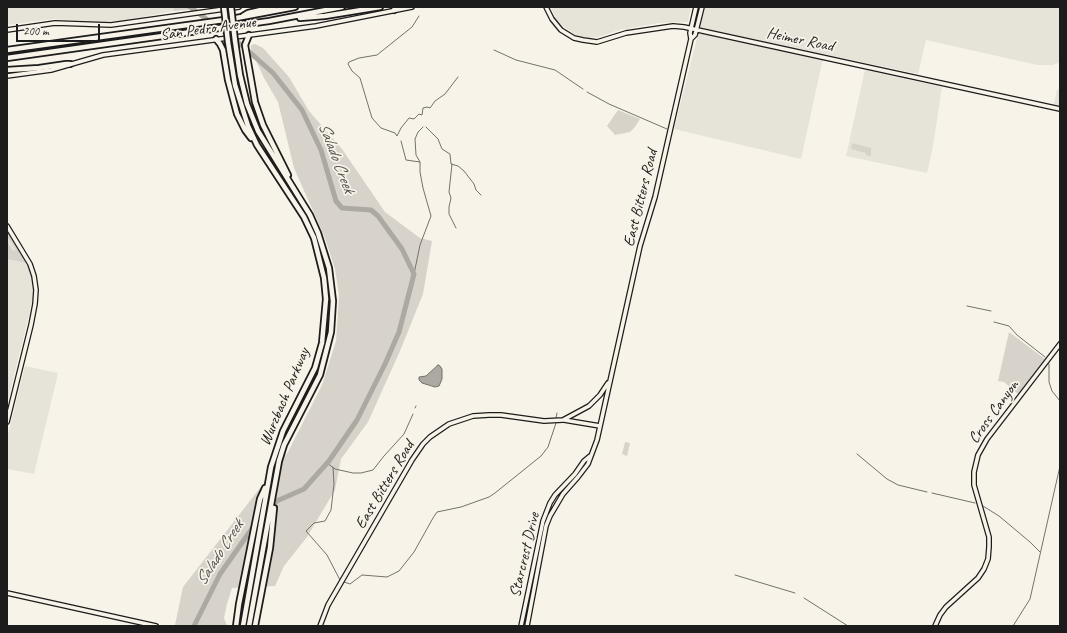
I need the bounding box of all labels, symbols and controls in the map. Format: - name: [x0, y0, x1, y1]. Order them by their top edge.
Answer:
- street label: San Pedro Avenue: [159, 13, 257, 45]
- scale bar: [18, 16, 102, 42]
- text: 200 m: [23, 23, 49, 39]
- street label: Heimer Road: [765, 24, 835, 56]
- water label: Salado Creek: [313, 120, 359, 196]
- street label: East Bitters Road: [620, 148, 662, 248]
- street label: Wurzbach Parkway: [256, 345, 314, 449]
- street label: Cross Canyon: [965, 377, 1023, 447]
- street label: East Bitters Road: [351, 438, 419, 532]
- street label: Starcrest Drive: [506, 511, 544, 599]
- water label: Salado Creek: [191, 517, 249, 589]

